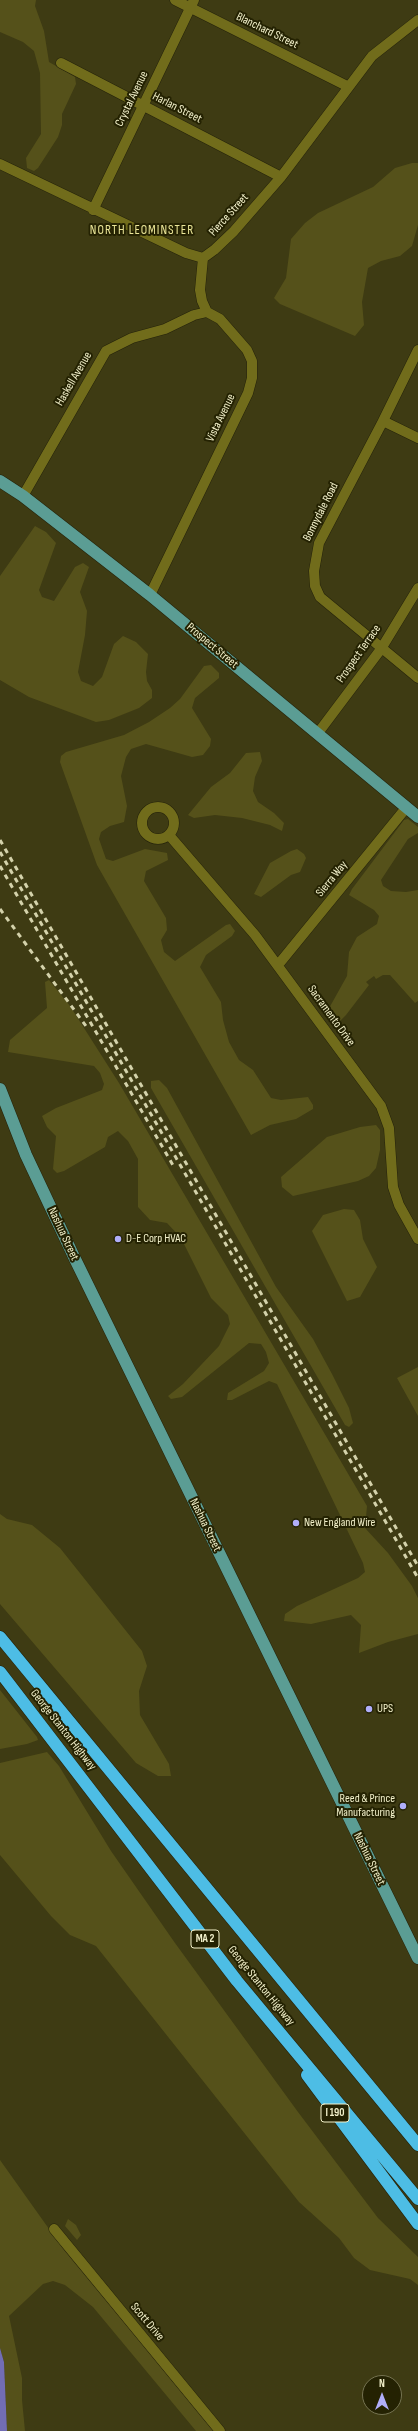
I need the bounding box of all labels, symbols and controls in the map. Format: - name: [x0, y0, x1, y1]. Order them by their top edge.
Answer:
- street label: Blanchard Street: [234, 10, 300, 52]
- street label: Crystal Avenue: [112, 69, 152, 129]
- street label: Harlan Street: [150, 89, 204, 127]
- street label: Pierce Street: [206, 191, 252, 239]
- district label: NORTH LEOMINSTER: [90, 223, 194, 239]
- street label: Haskell Avenue: [53, 349, 95, 409]
- street label: Vista Avenue: [203, 392, 239, 444]
- street label: Bonnydale Road: [300, 480, 342, 544]
- street label: Prospect Street: [183, 620, 241, 672]
- street label: Prospect Terrace: [334, 622, 384, 686]
- street label: Sierra Way: [313, 858, 351, 900]
- street label: Sacramento Drive: [304, 983, 358, 1049]
- street label: Nashua Street: [44, 1205, 82, 1263]
- place label: D-E Corp HVAC: [126, 1232, 186, 1246]
- marker: D-E Corp HVAC: [113, 1234, 123, 1244]
- street label: Nashua Street: [186, 1496, 224, 1554]
- place label: New England Wire: [304, 1516, 375, 1530]
- marker: New England Wire: [291, 1518, 301, 1528]
- street label: George Stanton Highway: [27, 1687, 99, 1773]
- place label: UPS: [377, 1702, 393, 1716]
- marker: UPS: [364, 1704, 374, 1714]
- place label: Reed & Prince Manufacturing: [336, 1792, 395, 1820]
- marker: Reed & Prince Manufacturing: [398, 1801, 408, 1811]
- street label: Nashua Street: [350, 1830, 388, 1888]
- road number: MA 2: [191, 1930, 219, 1948]
- street label: George Stanton Highway: [224, 1943, 298, 2029]
- road number: I 190: [321, 2104, 349, 2122]
- street label: Scott Drive: [127, 2300, 167, 2344]
- north arrow: [362, 2375, 402, 2415]
- text: N: [379, 2377, 385, 2390]

